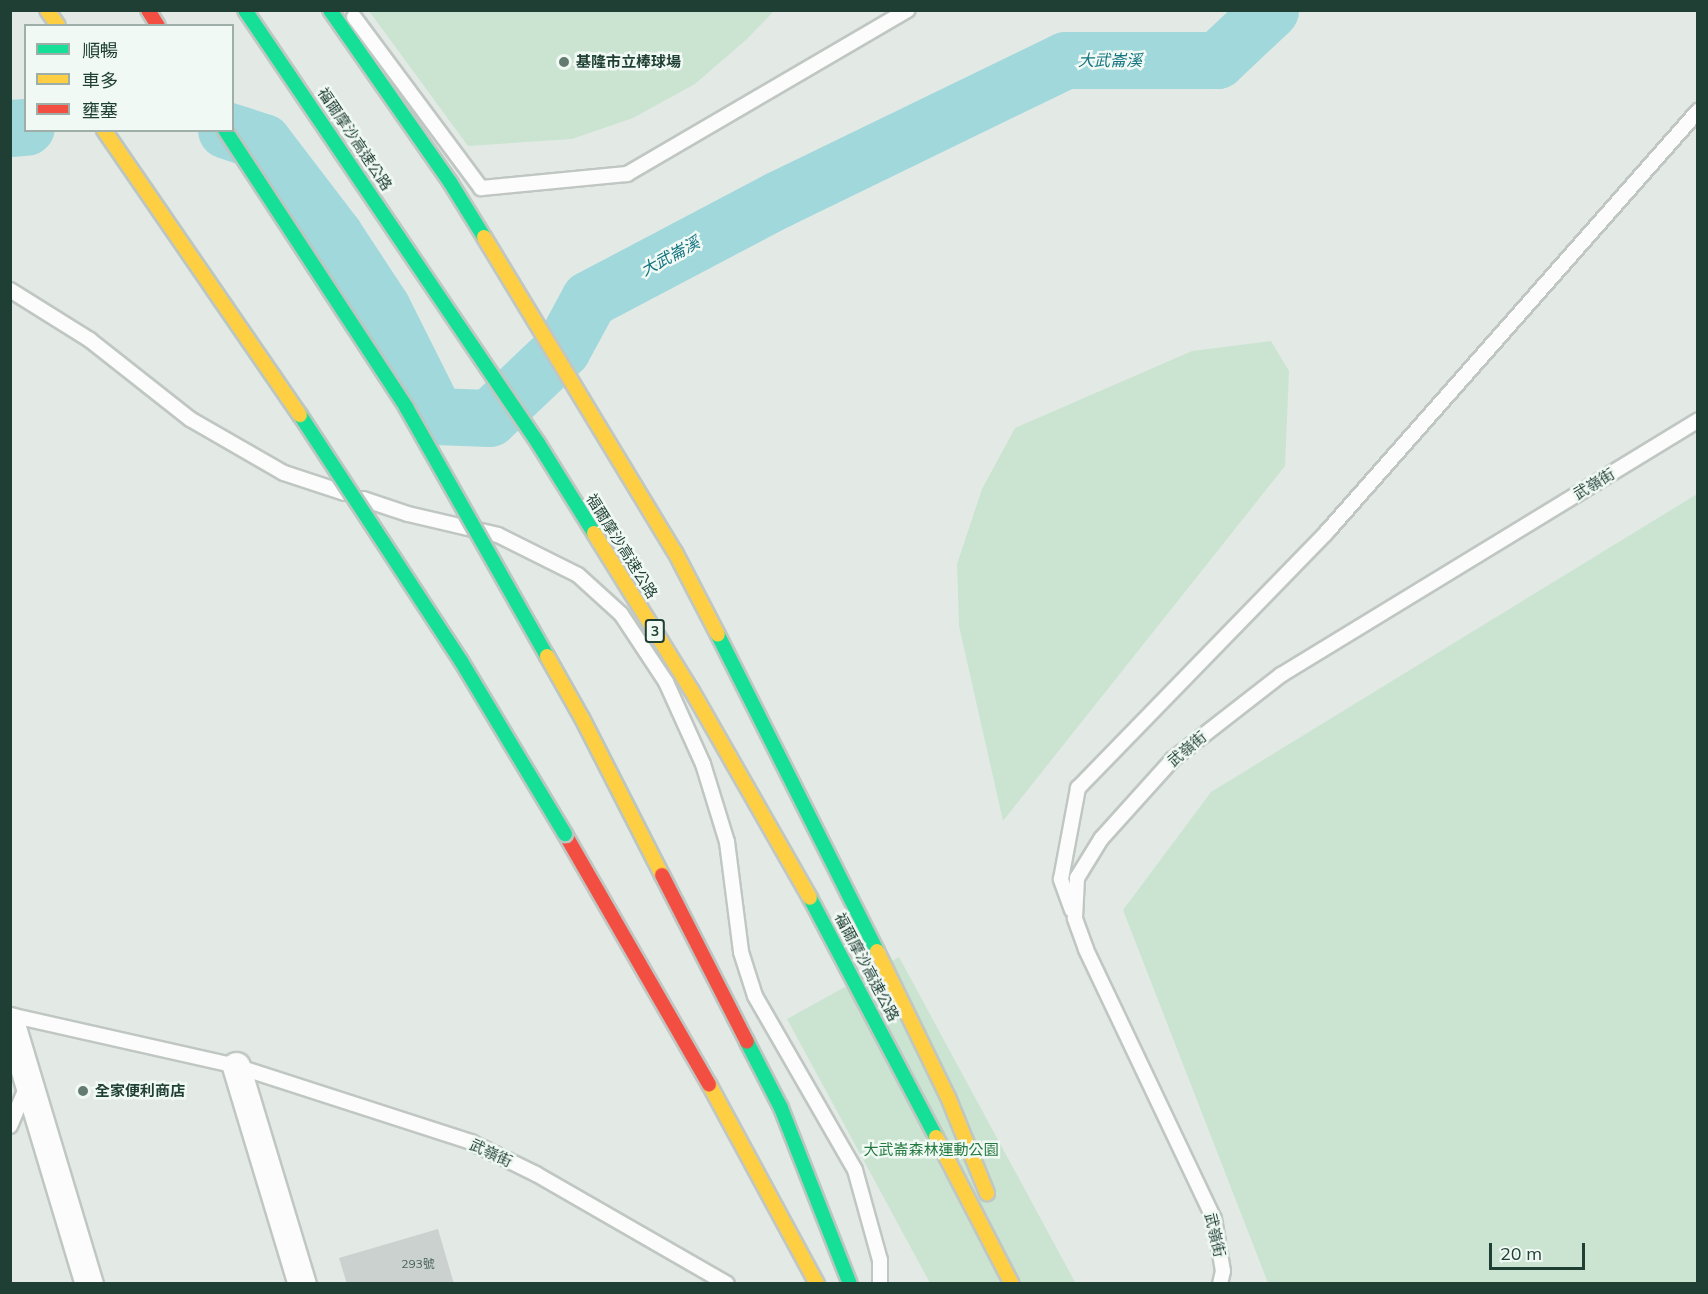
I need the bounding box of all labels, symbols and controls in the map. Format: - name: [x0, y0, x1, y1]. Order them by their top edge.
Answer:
- legend: [24, 24, 234, 132]
- text: 順暢: [82, 39, 118, 62]
- water label: 大武崙溪: [1078, 50, 1142, 70]
- place label: 基隆市立棒球場: [576, 53, 681, 71]
- marker: 基隆市立棒球場: [557, 55, 571, 69]
- text: 車多: [82, 69, 118, 92]
- street label: 福爾摩沙高速公路: [314, 84, 396, 194]
- text: 壅塞: [82, 99, 118, 122]
- water label: 大武崙溪: [637, 233, 703, 279]
- street label: 武嶺街: [1570, 465, 1618, 503]
- street label: 福爾摩沙高速公路: [583, 490, 661, 602]
- road number: 3: [644, 620, 666, 642]
- street label: 武嶺街: [1164, 728, 1210, 770]
- street label: 福爾摩沙高速公路: [831, 910, 903, 1024]
- place label: 全家便利商店: [95, 1082, 185, 1100]
- marker: 全家便利商店: [76, 1084, 90, 1098]
- street label: 武嶺街: [467, 1135, 515, 1171]
- park label: 大武崙森林運動公園: [864, 1141, 998, 1159]
- street label: 武嶺街: [1201, 1211, 1229, 1259]
- scale bar: [1492, 1231, 1588, 1269]
- text: 20 m: [1500, 1242, 1542, 1265]
- house number: 293號: [401, 1257, 435, 1271]

